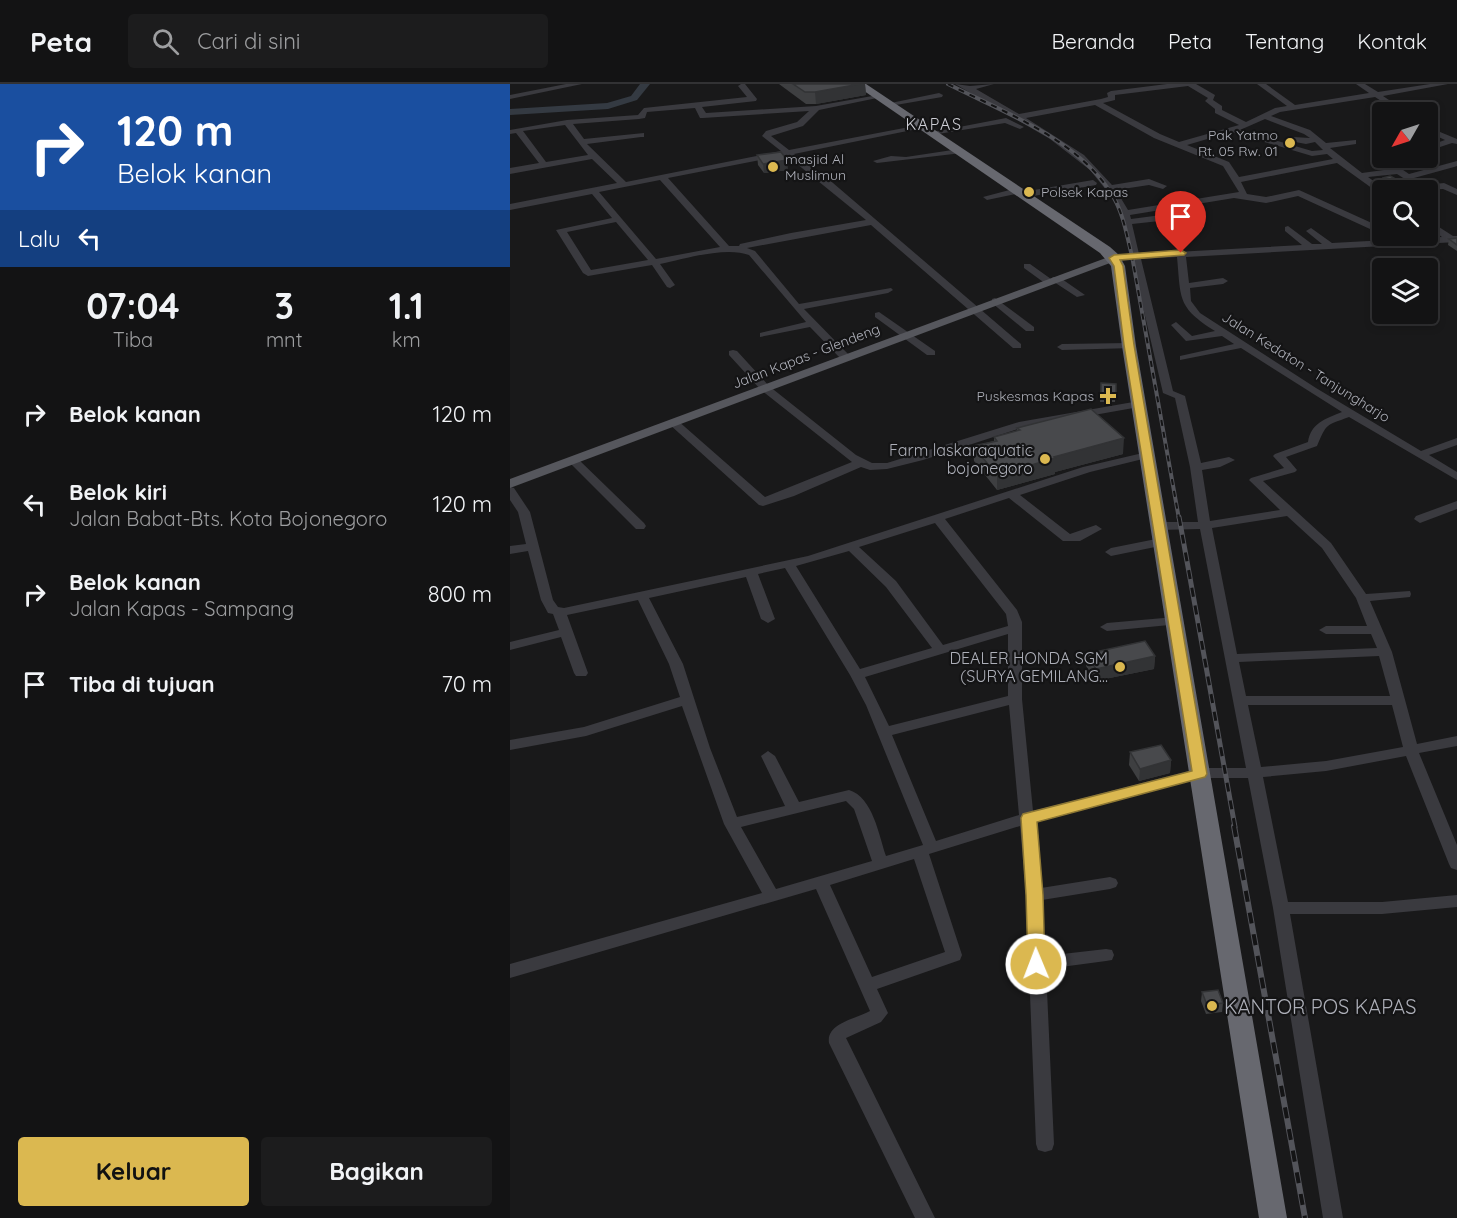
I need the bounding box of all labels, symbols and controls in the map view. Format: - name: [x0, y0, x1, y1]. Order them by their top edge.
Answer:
- search box: [128, 14, 548, 68]
- text: Peta: [30, 24, 92, 59]
- icon: search: [149, 25, 182, 58]
- text: Cari di sini: [197, 27, 301, 55]
- text: Beranda: [1051, 28, 1135, 54]
- text: Peta: [1168, 28, 1212, 54]
- text: Tentang: [1245, 28, 1324, 54]
- text: Kontak: [1357, 28, 1427, 54]
- north arrow: [1372, 102, 1438, 168]
- map controls: [1372, 102, 1438, 324]
- text: 120 m: [117, 104, 234, 157]
- icon: right: [18, 108, 96, 186]
- district label: KAPAS: [906, 114, 962, 134]
- place label: Pak Yatmo Rt. 05 Rw. 01: [1198, 126, 1278, 160]
- marker: Pak Yatmo Rt. 05 Rw. 01: [1283, 136, 1297, 150]
- place label: masjid Al Muslimun: [785, 150, 846, 184]
- text: Belok kanan: [117, 156, 272, 190]
- marker: masjid Al Muslimun: [766, 160, 780, 174]
- button: search: [1372, 180, 1438, 246]
- place label: Polsek Kapas: [1041, 183, 1128, 201]
- marker: Polsek Kapas: [1022, 185, 1036, 199]
- pin: [1155, 191, 1206, 253]
- icon: arrive: [1164, 200, 1197, 233]
- icon: left: [73, 222, 106, 255]
- text: Lalu: [18, 225, 61, 253]
- button: layers: [1372, 258, 1438, 324]
- text: 07:04: [86, 283, 180, 328]
- text: 3: [275, 283, 294, 328]
- text: 1.1: [389, 283, 424, 328]
- street label: Jalan Kedaton - Tanjungharjo: [1219, 308, 1393, 426]
- street label: Jalan Kapas - Glendeng: [730, 320, 882, 392]
- text: Tiba: [113, 327, 153, 352]
- text: mnt: [266, 327, 302, 352]
- text: km: [392, 327, 421, 352]
- place label: Puskesmas Kapas: [976, 387, 1094, 405]
- marker: Puskesmas Kapas: [1099, 387, 1117, 405]
- icon: right: [18, 398, 51, 431]
- text: Belok kanan: [69, 400, 201, 428]
- text: 120 m: [433, 400, 492, 428]
- place label: Farm laskaraquatic bojonegoro: [889, 440, 1033, 478]
- marker: Farm laskaraquatic bojonegoro: [1038, 452, 1052, 466]
- text: Belok kiri: [69, 478, 167, 506]
- icon: left: [18, 488, 51, 521]
- text: 120 m: [433, 490, 492, 518]
- text: Jalan Babat-Bts. Kota Bojonegoro: [69, 506, 387, 531]
- text: Belok kanan: [69, 568, 201, 596]
- icon: right: [18, 578, 51, 611]
- text: 800 m: [428, 580, 492, 608]
- text: Jalan Kapas - Sampang: [69, 596, 294, 621]
- place label: DEALER HONDA SGM (SURYA GEMILANG…: [949, 648, 1108, 686]
- marker: DEALER HONDA SGM (SURYA GEMILANG…: [1113, 660, 1127, 674]
- icon: arrive: [18, 668, 51, 701]
- text: Tiba di tujuan: [69, 670, 215, 698]
- text: 70 m: [442, 670, 492, 698]
- position arrow: [1004, 932, 1068, 996]
- place label: KANTOR POS KAPAS: [1224, 994, 1417, 1019]
- marker: KANTOR POS KAPAS: [1205, 999, 1219, 1013]
- button: Keluar: [18, 1137, 249, 1206]
- button: Bagikan: [261, 1137, 492, 1206]

